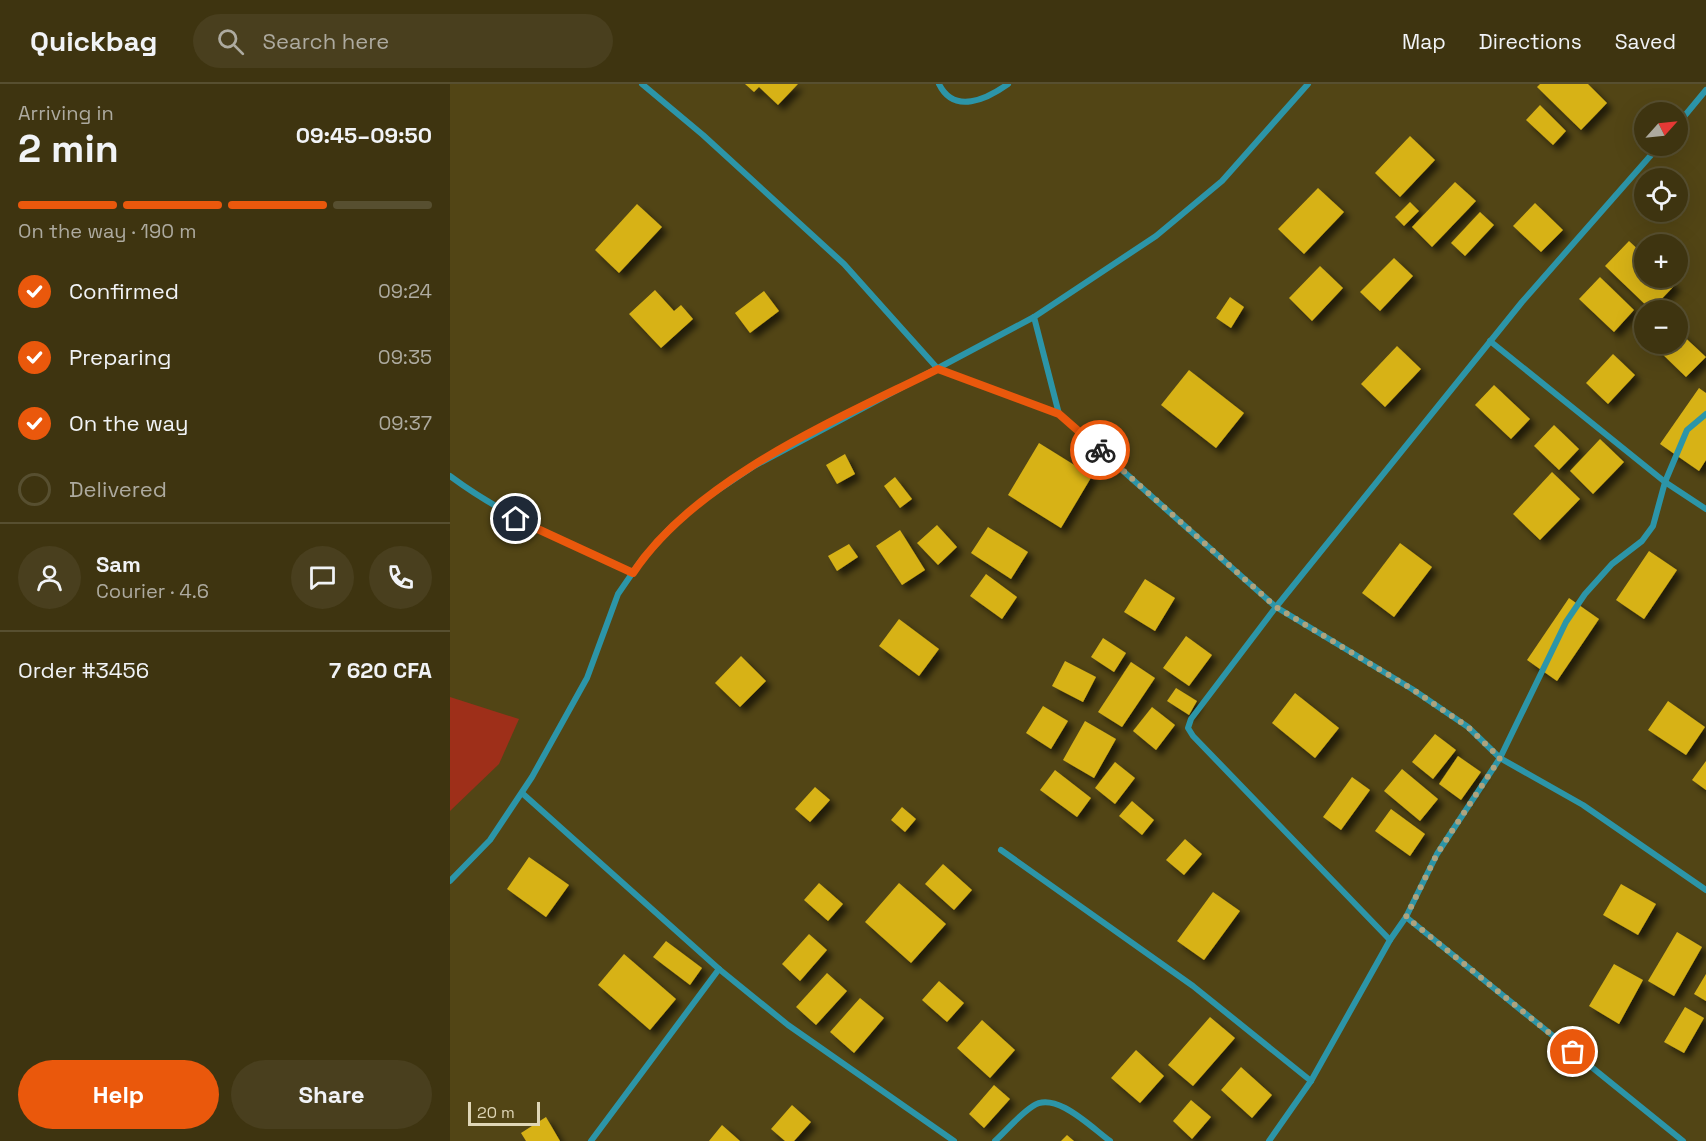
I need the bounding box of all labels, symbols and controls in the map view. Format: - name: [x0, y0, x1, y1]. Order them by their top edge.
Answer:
- search box: [193, 14, 613, 68]
- text: Quickbag: [30, 23, 157, 59]
- icon: search: [214, 25, 247, 58]
- text: Search here: [262, 27, 389, 55]
- text: Map: [1402, 28, 1446, 55]
- text: Directions: [1479, 28, 1582, 55]
- text: Saved: [1615, 28, 1676, 55]
- text: Arriving in: [18, 100, 114, 126]
- north arrow: [1634, 102, 1688, 156]
- map controls: [1634, 102, 1688, 354]
- text: 09:45–09:50: [296, 121, 432, 149]
- text: 2 min: [18, 124, 119, 173]
- button: locate: [1634, 168, 1688, 222]
- text: On the way · 190 m: [18, 218, 196, 244]
- button: +: [1634, 234, 1688, 288]
- icon: check: [18, 275, 51, 308]
- text: Confirmed: [69, 277, 179, 305]
- text: 09:24: [378, 278, 432, 304]
- button: −: [1634, 300, 1688, 354]
- icon: check: [18, 341, 51, 374]
- text: Preparing: [69, 343, 171, 371]
- text: 09:35: [378, 344, 432, 370]
- icon: check: [18, 407, 51, 440]
- text: On the way: [69, 409, 188, 437]
- text: 09:37: [379, 410, 432, 436]
- courier: [1070, 420, 1130, 480]
- icon: bike: [1084, 434, 1117, 467]
- text: Delivered: [69, 475, 167, 503]
- pin: [490, 493, 541, 544]
- icon: home: [499, 502, 532, 535]
- button: person: [18, 546, 81, 609]
- button: chat: [291, 546, 354, 609]
- button: phone: [369, 546, 432, 609]
- text: Sam: [96, 550, 141, 578]
- text: Courier · 4.6: [96, 578, 209, 604]
- text: Order #3456: [18, 656, 149, 684]
- text: 7 620 CFA: [329, 656, 432, 684]
- pin: [1547, 1026, 1598, 1077]
- icon: bag: [1556, 1035, 1589, 1068]
- button: Help: [18, 1060, 219, 1129]
- button: Share: [231, 1060, 432, 1129]
- scale bar: [468, 1099, 540, 1126]
- text: 20 m: [477, 1102, 515, 1123]

